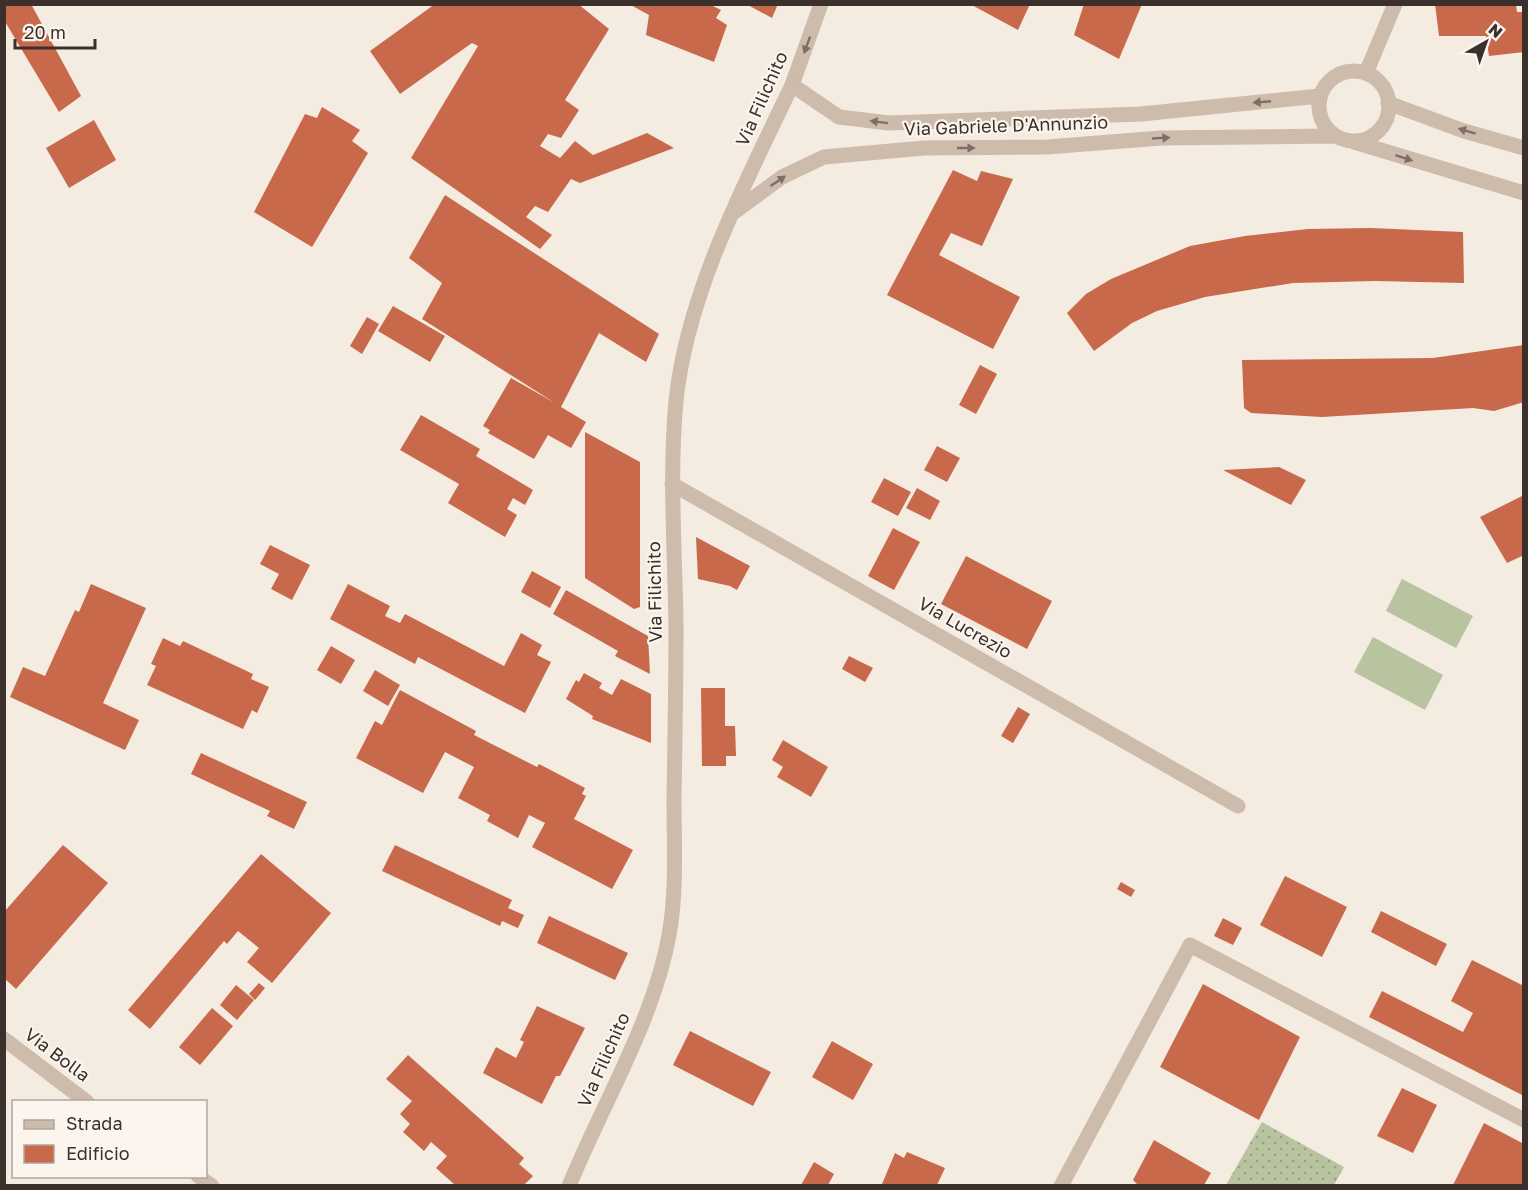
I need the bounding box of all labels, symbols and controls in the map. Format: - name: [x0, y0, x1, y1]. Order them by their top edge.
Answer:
- scale bar: [15, 12, 94, 50]
- north arrow: [1456, 12, 1516, 72]
- text: N: [1485, 19, 1507, 42]
- text: 20 m: [24, 21, 66, 43]
- one-way arrow: [801, 36, 811, 54]
- street label: Via Filichito: [730, 48, 792, 149]
- one-way arrow: [1253, 97, 1272, 107]
- street label: Via Gabriele D'Annunzio: [903, 110, 1108, 140]
- one-way arrow: [869, 117, 888, 127]
- one-way arrow: [1458, 126, 1476, 136]
- one-way arrow: [1151, 133, 1170, 143]
- one-way arrow: [957, 143, 976, 153]
- one-way arrow: [1395, 154, 1413, 163]
- one-way arrow: [769, 175, 786, 186]
- street label: Via Filichito: [642, 541, 666, 643]
- street label: Via Lucrezio: [915, 592, 1016, 663]
- street label: Via Filichito: [572, 1009, 634, 1110]
- street label: Via Bolla: [21, 1023, 95, 1086]
- legend: [12, 1100, 207, 1178]
- text: Strada: [66, 1112, 123, 1134]
- text: Edificio: [66, 1142, 130, 1164]

